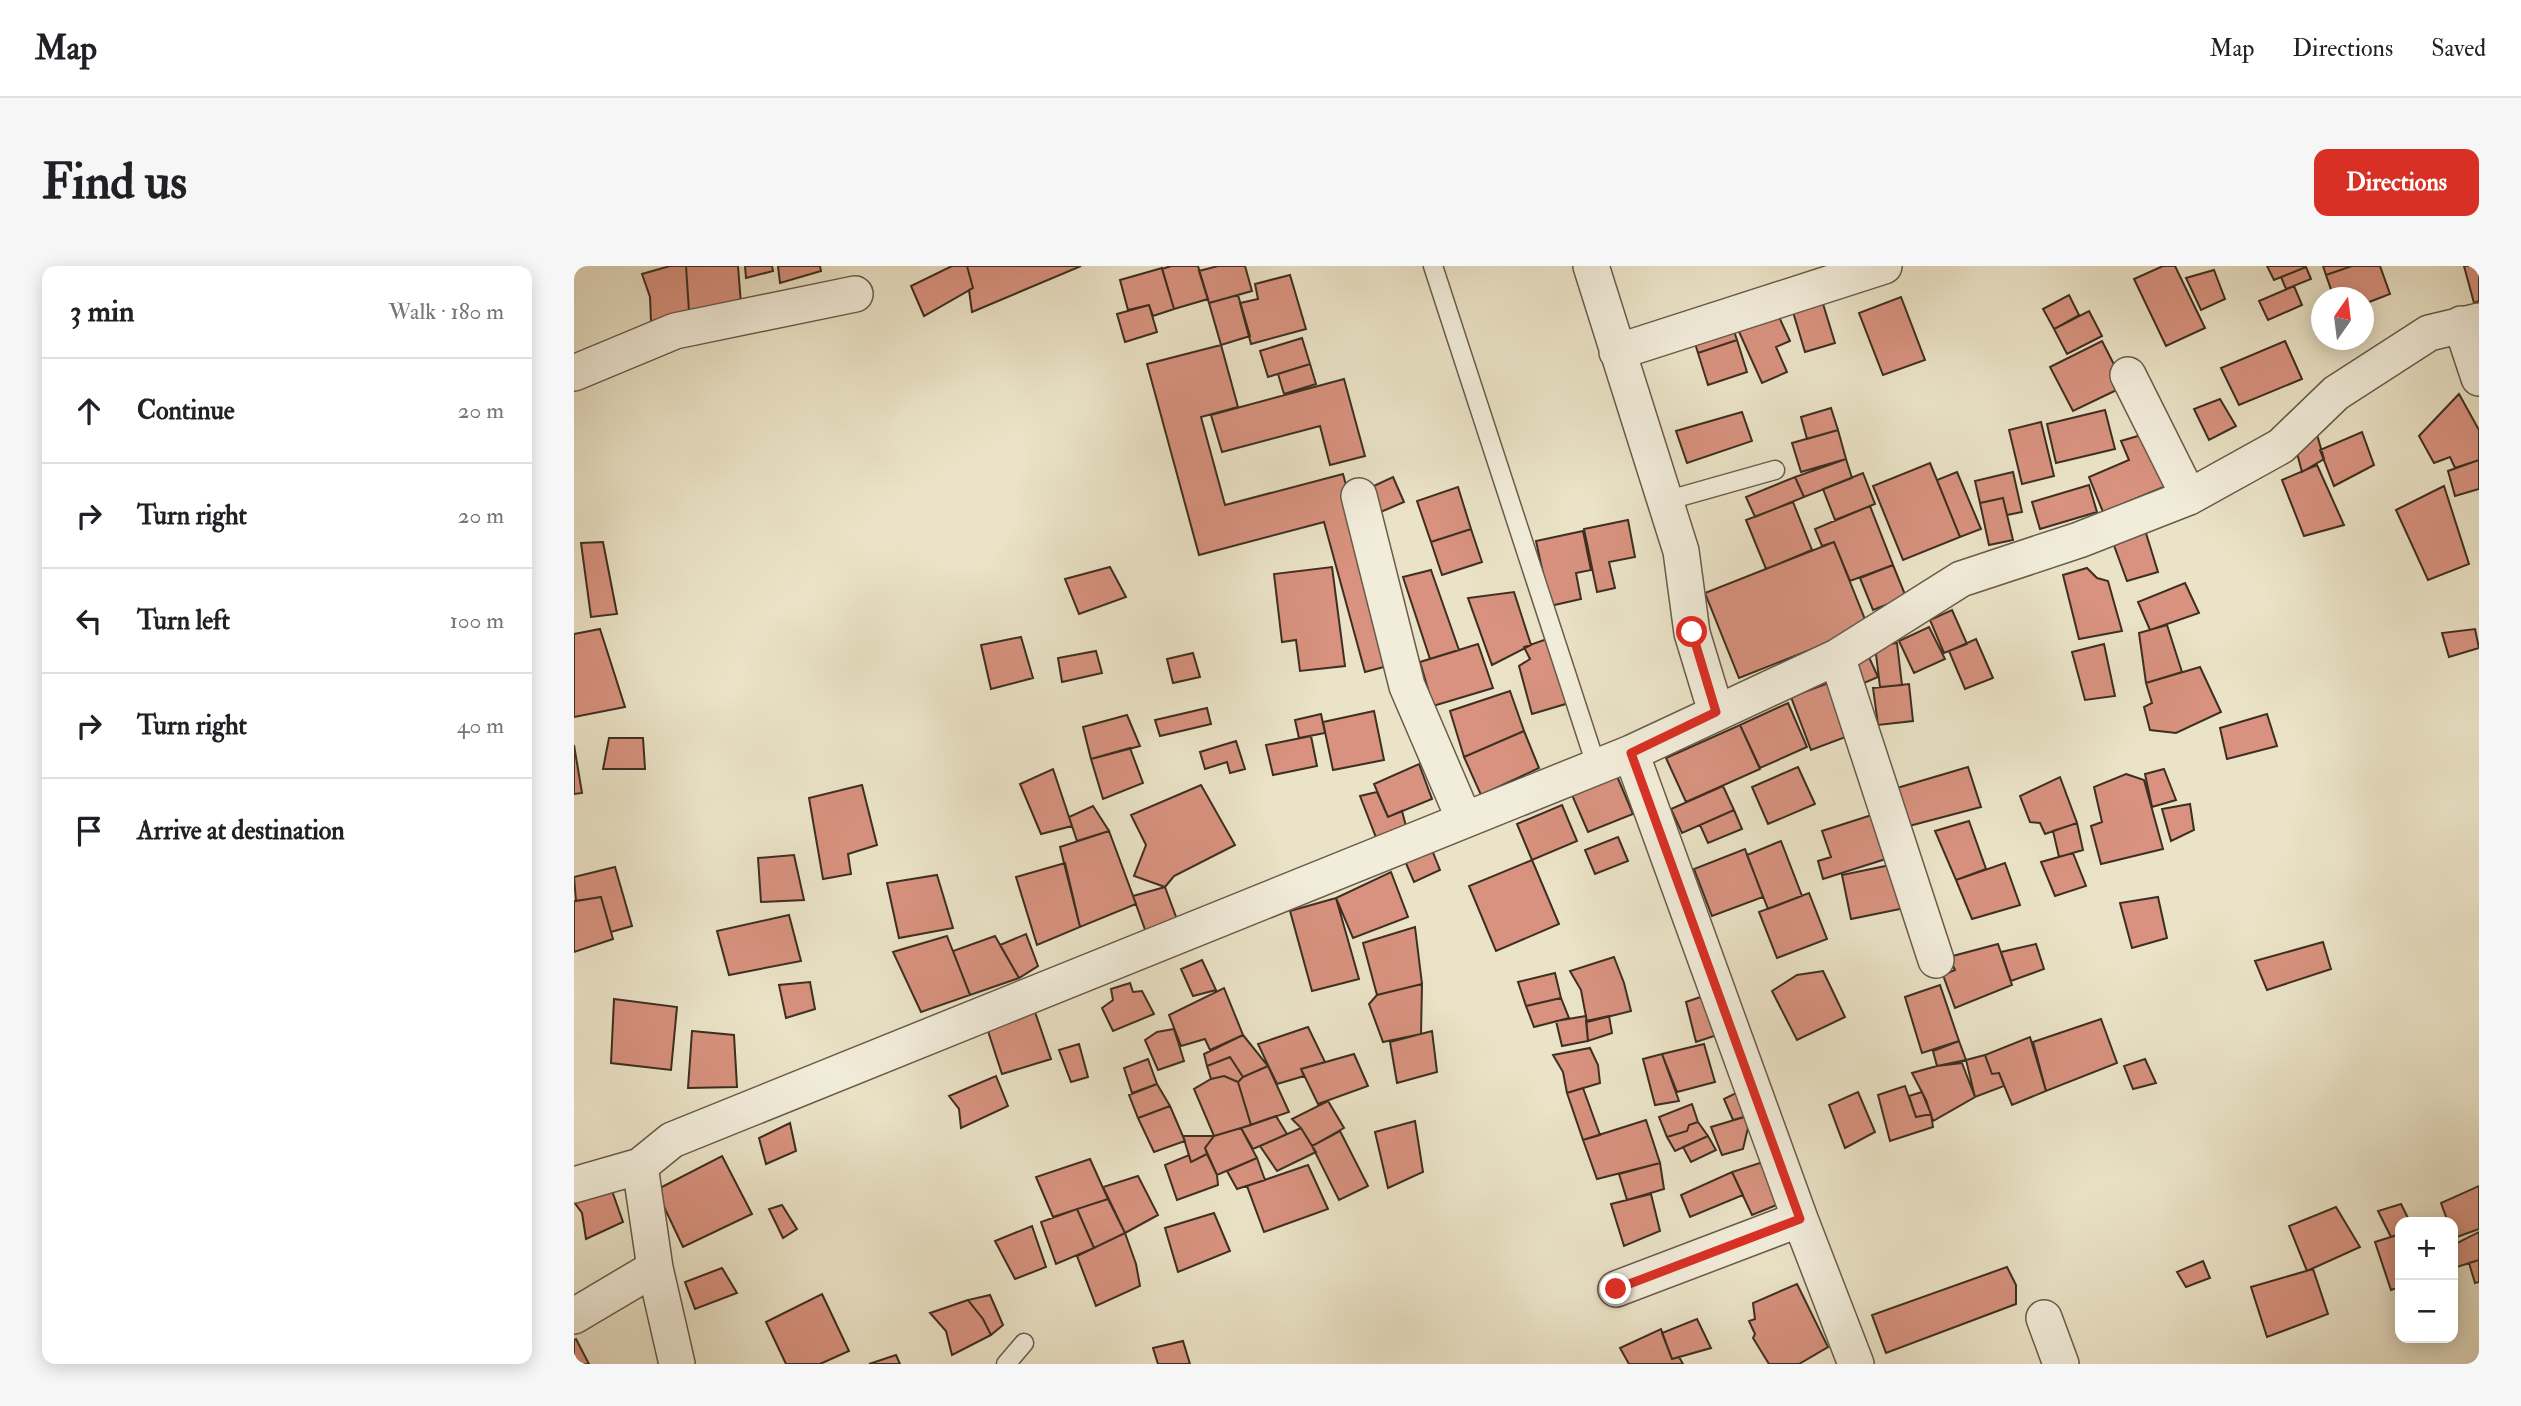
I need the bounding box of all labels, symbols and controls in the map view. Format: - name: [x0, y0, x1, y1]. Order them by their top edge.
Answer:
- text: Map: [35, 28, 97, 69]
- text: Map: [2209, 33, 2254, 64]
- text: Directions: [2292, 33, 2393, 64]
- text: Saved: [2431, 33, 2486, 64]
- button: Directions: [2314, 149, 2479, 216]
- text: Find us: [42, 152, 187, 213]
- north arrow: [2311, 287, 2374, 350]
- text: 3 min: [70, 293, 135, 330]
- text: Walk · 180 m: [389, 297, 504, 326]
- icon: ahead: [70, 392, 108, 430]
- text: Continue: [137, 395, 235, 427]
- text: 20 m: [458, 396, 504, 425]
- icon: right: [70, 497, 108, 535]
- text: Turn right: [137, 500, 247, 532]
- text: 20 m: [458, 501, 504, 530]
- icon: left: [70, 602, 108, 640]
- text: Turn left: [137, 605, 230, 637]
- text: 100 m: [450, 606, 504, 635]
- route start: [1676, 616, 1707, 647]
- icon: right: [70, 707, 108, 745]
- text: Turn right: [137, 710, 247, 742]
- text: 40 m: [457, 711, 504, 740]
- icon: arrive: [70, 812, 108, 850]
- text: Arrive at destination: [137, 815, 345, 847]
- map controls: [2395, 1217, 2458, 1343]
- button: +: [2395, 1217, 2458, 1280]
- route end: [1600, 1273, 1631, 1304]
- button: −: [2395, 1280, 2458, 1343]

